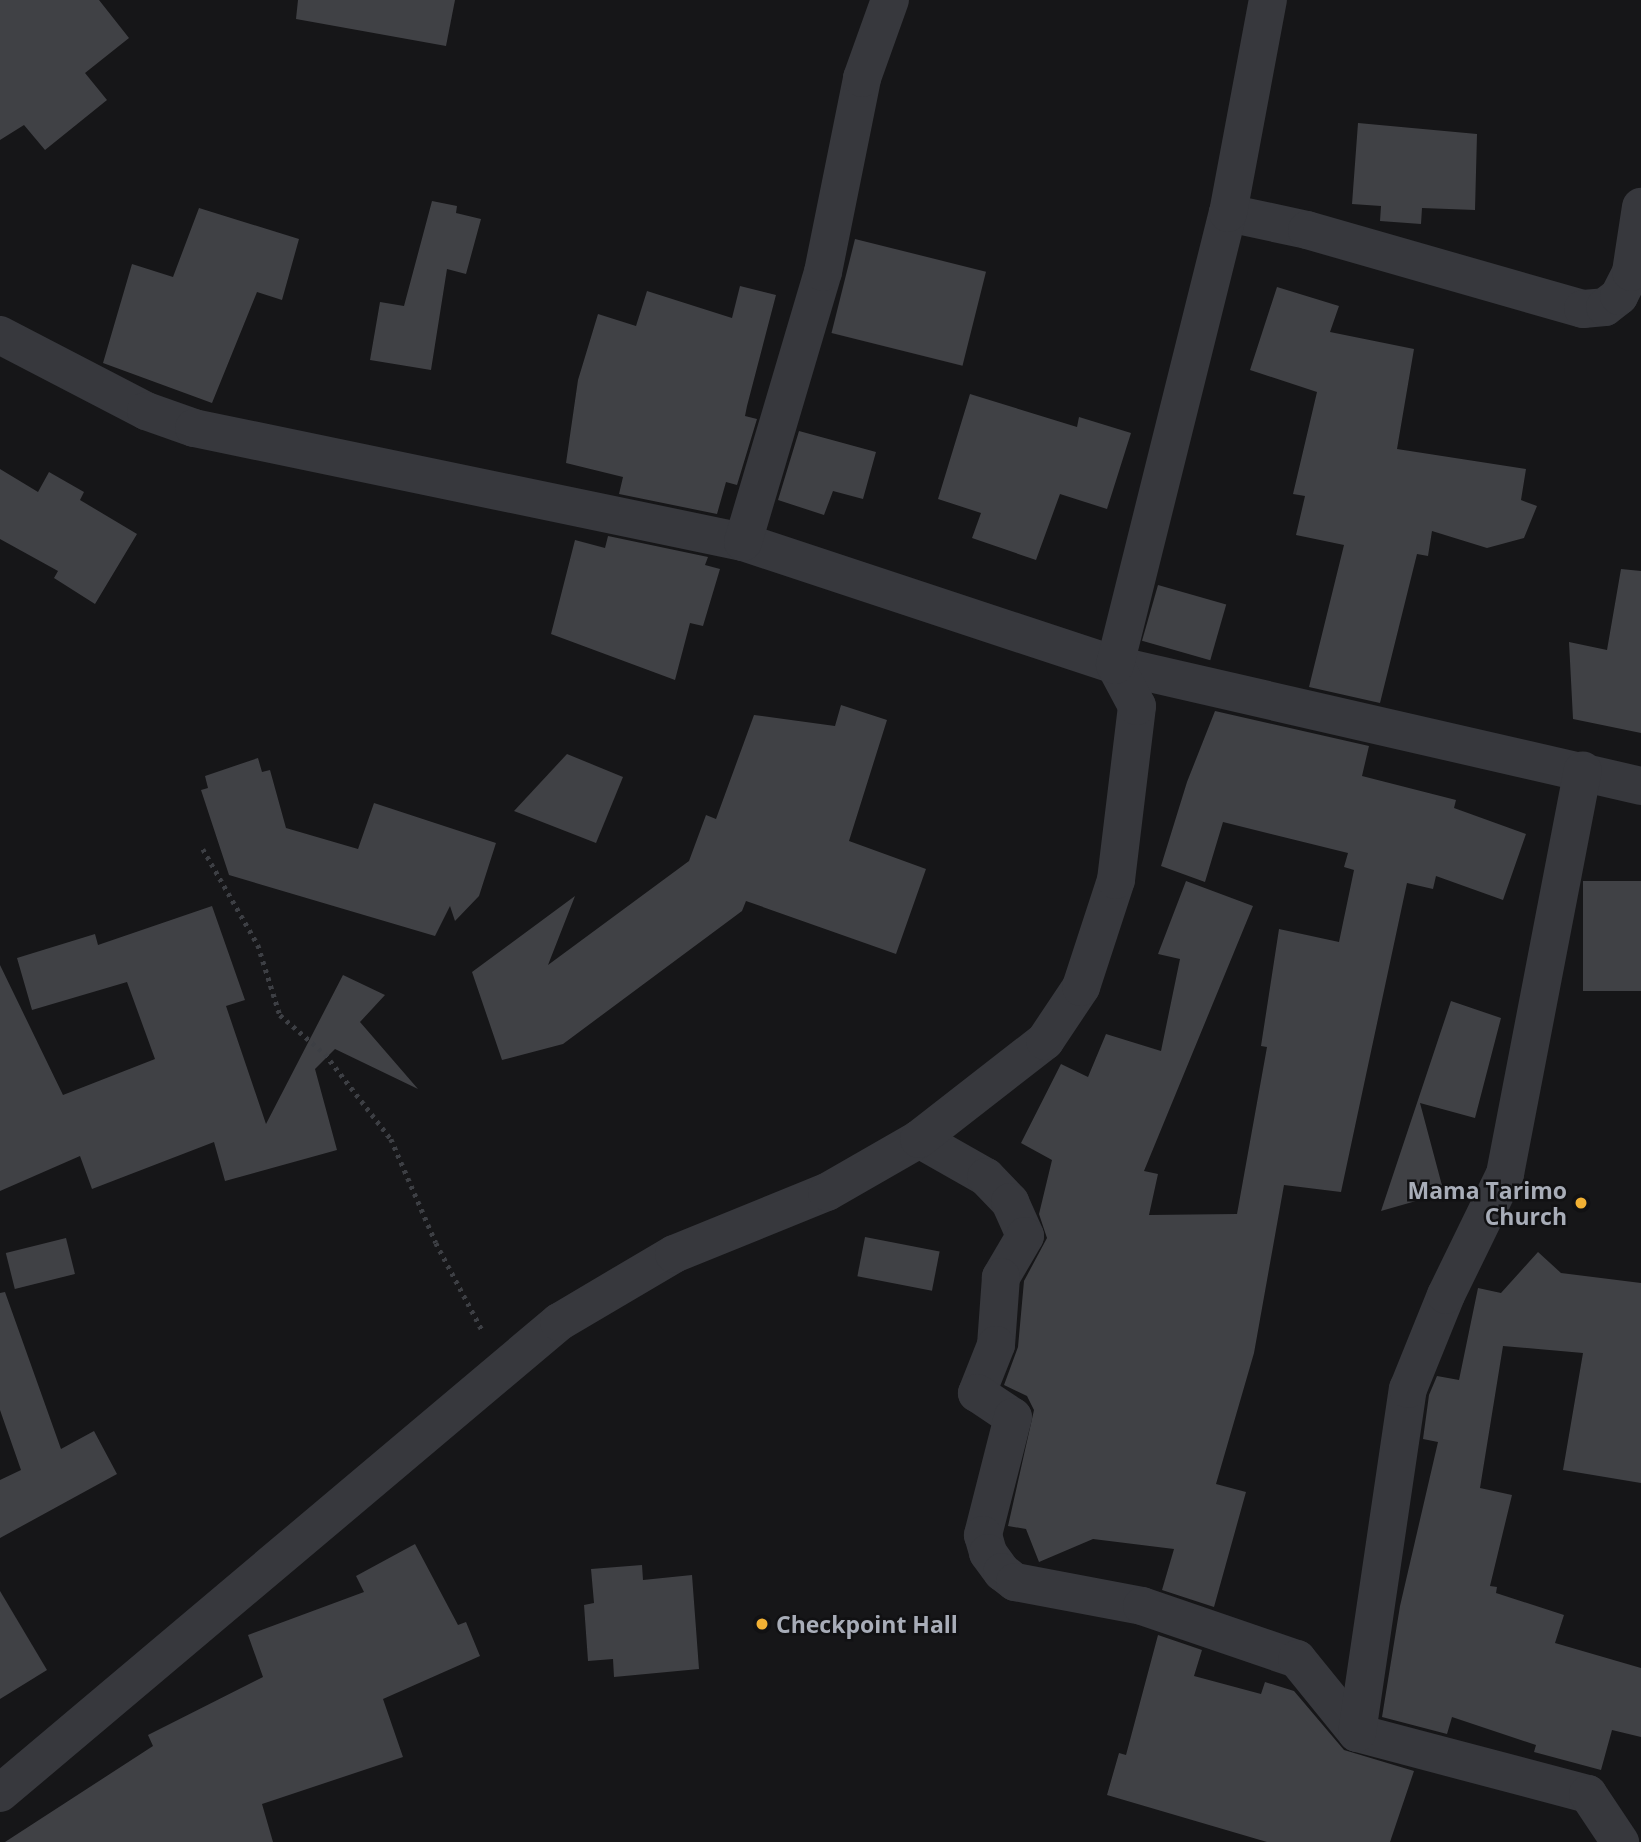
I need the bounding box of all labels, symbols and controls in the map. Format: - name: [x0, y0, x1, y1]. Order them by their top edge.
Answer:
- place label: Mama Tarimo Church: [1407, 1176, 1567, 1230]
- marker: Mama Tarimo Church: [1573, 1195, 1589, 1211]
- place label: Checkpoint Hall: [776, 1610, 958, 1638]
- marker: Checkpoint Hall: [754, 1616, 770, 1632]

